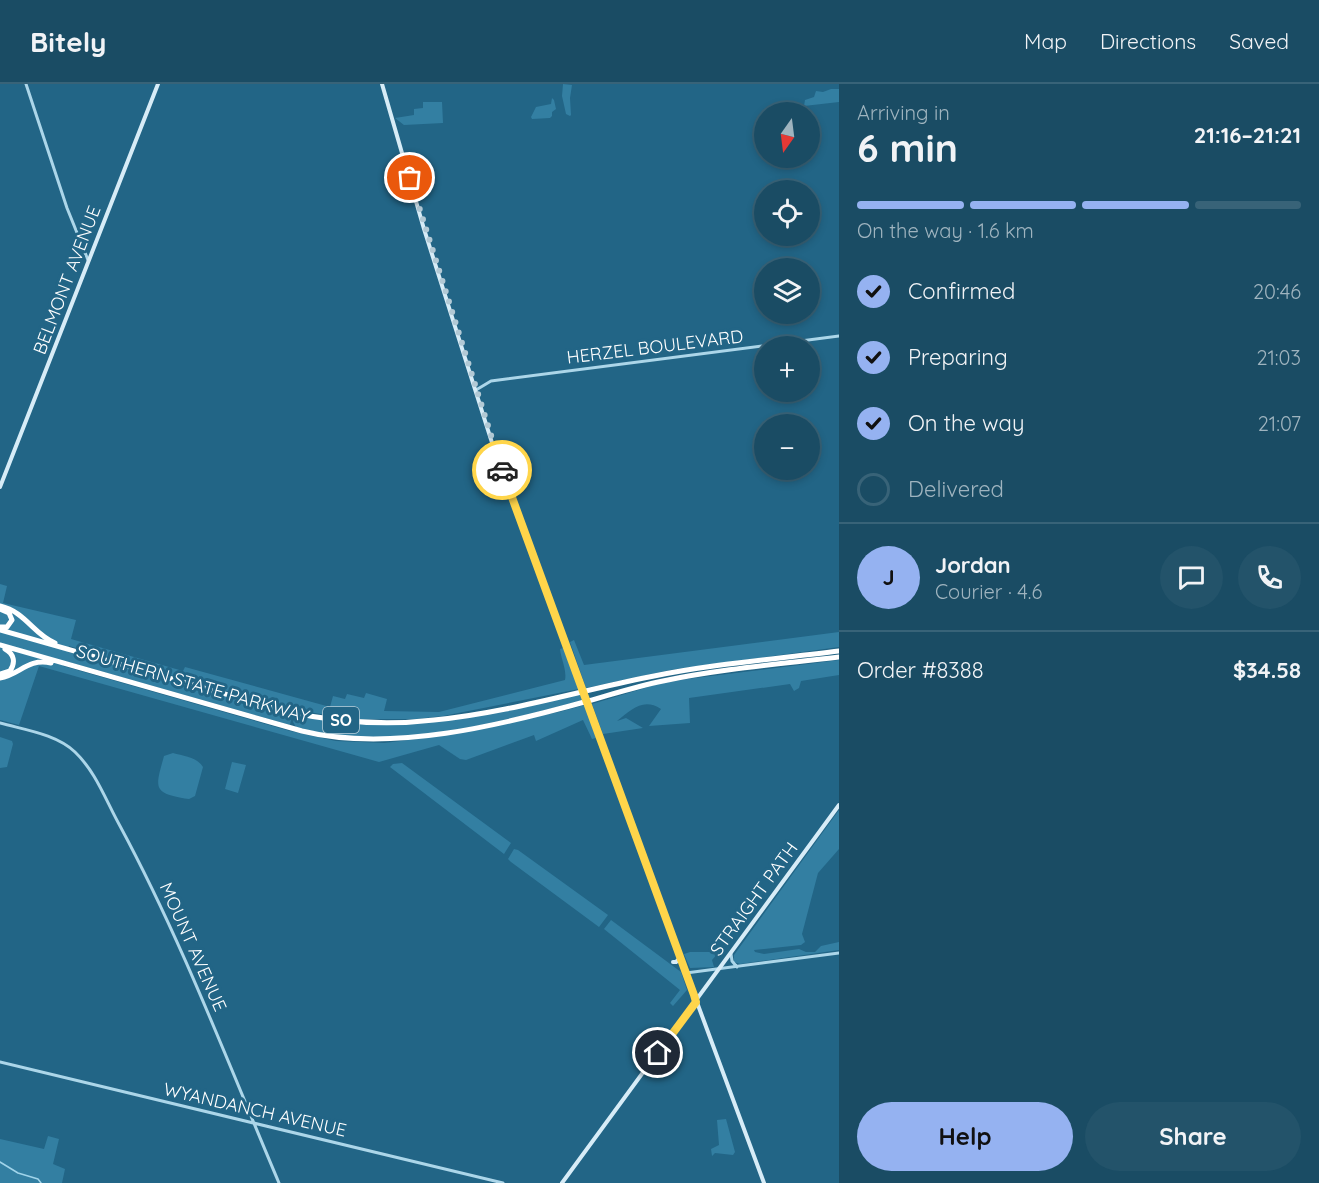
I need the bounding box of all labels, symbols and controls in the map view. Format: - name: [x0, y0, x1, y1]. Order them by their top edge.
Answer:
- text: Bitely: [30, 24, 106, 59]
- text: Map: [1024, 28, 1067, 54]
- text: Directions: [1100, 28, 1196, 54]
- text: Saved: [1229, 28, 1289, 54]
- text: Arriving in: [857, 100, 950, 125]
- north arrow: [754, 102, 820, 168]
- map controls: [754, 102, 820, 480]
- text: 21:16–21:21: [1194, 121, 1301, 149]
- text: 6 min: [857, 123, 958, 172]
- pin: [384, 152, 435, 203]
- icon: bag: [393, 161, 426, 194]
- button: locate: [754, 180, 820, 246]
- street label: BELMONT AVENUE: [28, 202, 105, 357]
- text: On the way · 1.6 km: [857, 218, 1034, 243]
- button: layers: [754, 258, 820, 324]
- icon: check: [857, 275, 890, 308]
- text: Confirmed: [908, 277, 1015, 305]
- text: 20:46: [1253, 279, 1301, 304]
- street label: HERZEL BOULEVARD: [565, 324, 745, 369]
- button: +: [754, 336, 820, 402]
- icon: check: [857, 341, 890, 374]
- text: Preparing: [908, 343, 1008, 371]
- text: 21:03: [1256, 345, 1301, 370]
- icon: check: [857, 407, 890, 440]
- text: On the way: [908, 409, 1024, 437]
- text: 21:07: [1258, 411, 1301, 436]
- button: −: [754, 414, 820, 480]
- courier: [472, 440, 532, 500]
- icon: car: [486, 454, 519, 487]
- text: Delivered: [908, 475, 1004, 503]
- button: chat: [1160, 546, 1223, 609]
- button: phone: [1238, 546, 1301, 609]
- text: Jordan: [935, 551, 1011, 579]
- text: J: [882, 563, 895, 591]
- text: Courier · 4.6: [935, 579, 1042, 604]
- street label: SOUTHERN STATE PARKWAY: [74, 639, 312, 728]
- text: Order #8388: [857, 656, 984, 684]
- text: $34.58: [1233, 656, 1301, 684]
- road number: SO: [323, 707, 359, 733]
- street label: STRAIGHT PATH: [705, 837, 803, 960]
- street label: MOUNT AVENUE: [155, 879, 232, 1015]
- pin: [632, 1027, 683, 1078]
- icon: home: [641, 1036, 674, 1069]
- street label: WYANDANCH AVENUE: [161, 1077, 349, 1142]
- button: Help: [857, 1102, 1073, 1171]
- button: Share: [1085, 1102, 1301, 1171]

